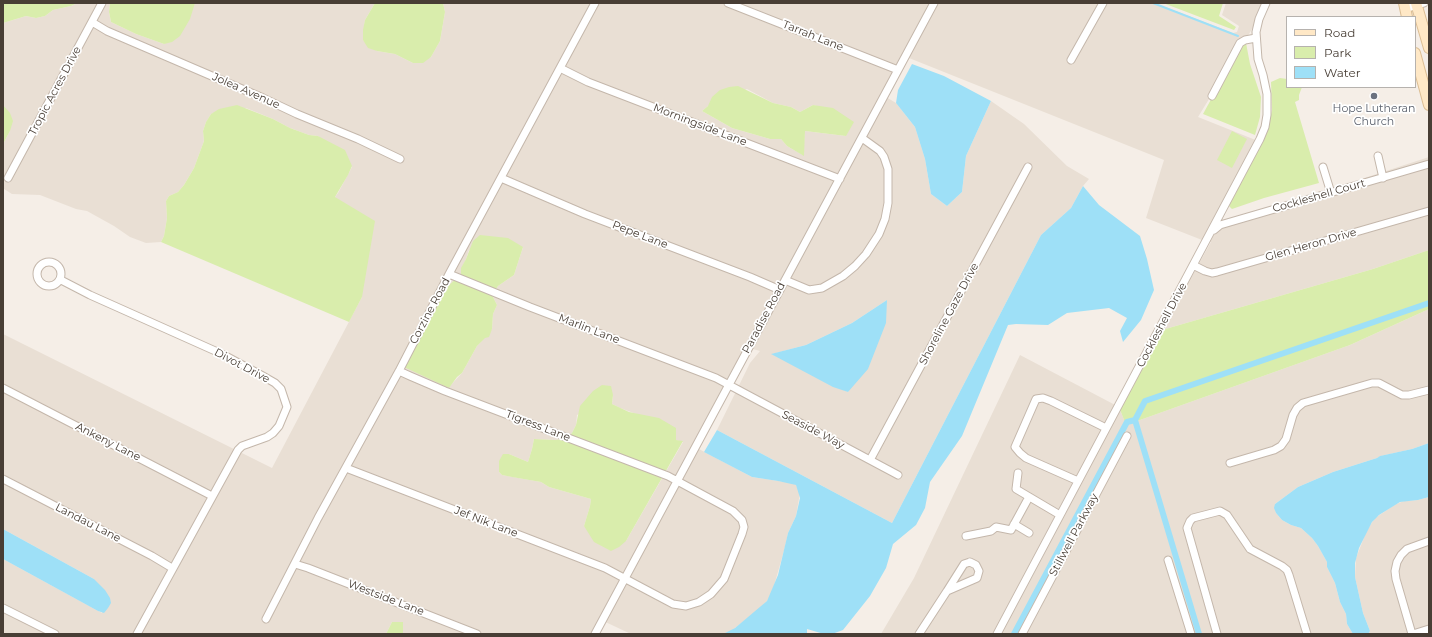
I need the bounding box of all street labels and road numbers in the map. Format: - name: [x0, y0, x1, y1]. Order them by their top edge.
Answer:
- street label: Tarrah Lane: [781, 18, 845, 54]
- street label: Tropic Acres Drive: [26, 44, 84, 138]
- street label: Jolea Avenue: [210, 70, 282, 112]
- street label: Morningside Lane: [651, 101, 749, 149]
- street label: Cockleshell Court: [1271, 176, 1367, 216]
- street label: Pepe Lane: [610, 218, 670, 252]
- street label: Glen Heron Drive: [1264, 226, 1358, 264]
- street label: Shoreline Gaze Drive: [916, 261, 982, 367]
- street label: Corzine Road: [407, 276, 453, 346]
- street label: Paradise Road: [740, 280, 788, 356]
- street label: Cockleshell Drive: [1134, 280, 1190, 370]
- street label: Marlin Lane: [556, 311, 622, 347]
- street label: Divot Drive: [212, 346, 272, 386]
- street label: Tigress Lane: [504, 408, 572, 444]
- street label: Seaside Way: [779, 408, 847, 452]
- street label: Ankeny Lane: [73, 420, 143, 464]
- street label: Stillwell Parkway: [1047, 491, 1101, 579]
- street label: Landau Lane: [53, 501, 123, 545]
- street label: Jef Nik Lane: [452, 504, 520, 540]
- street label: Westside Lane: [346, 577, 426, 619]

